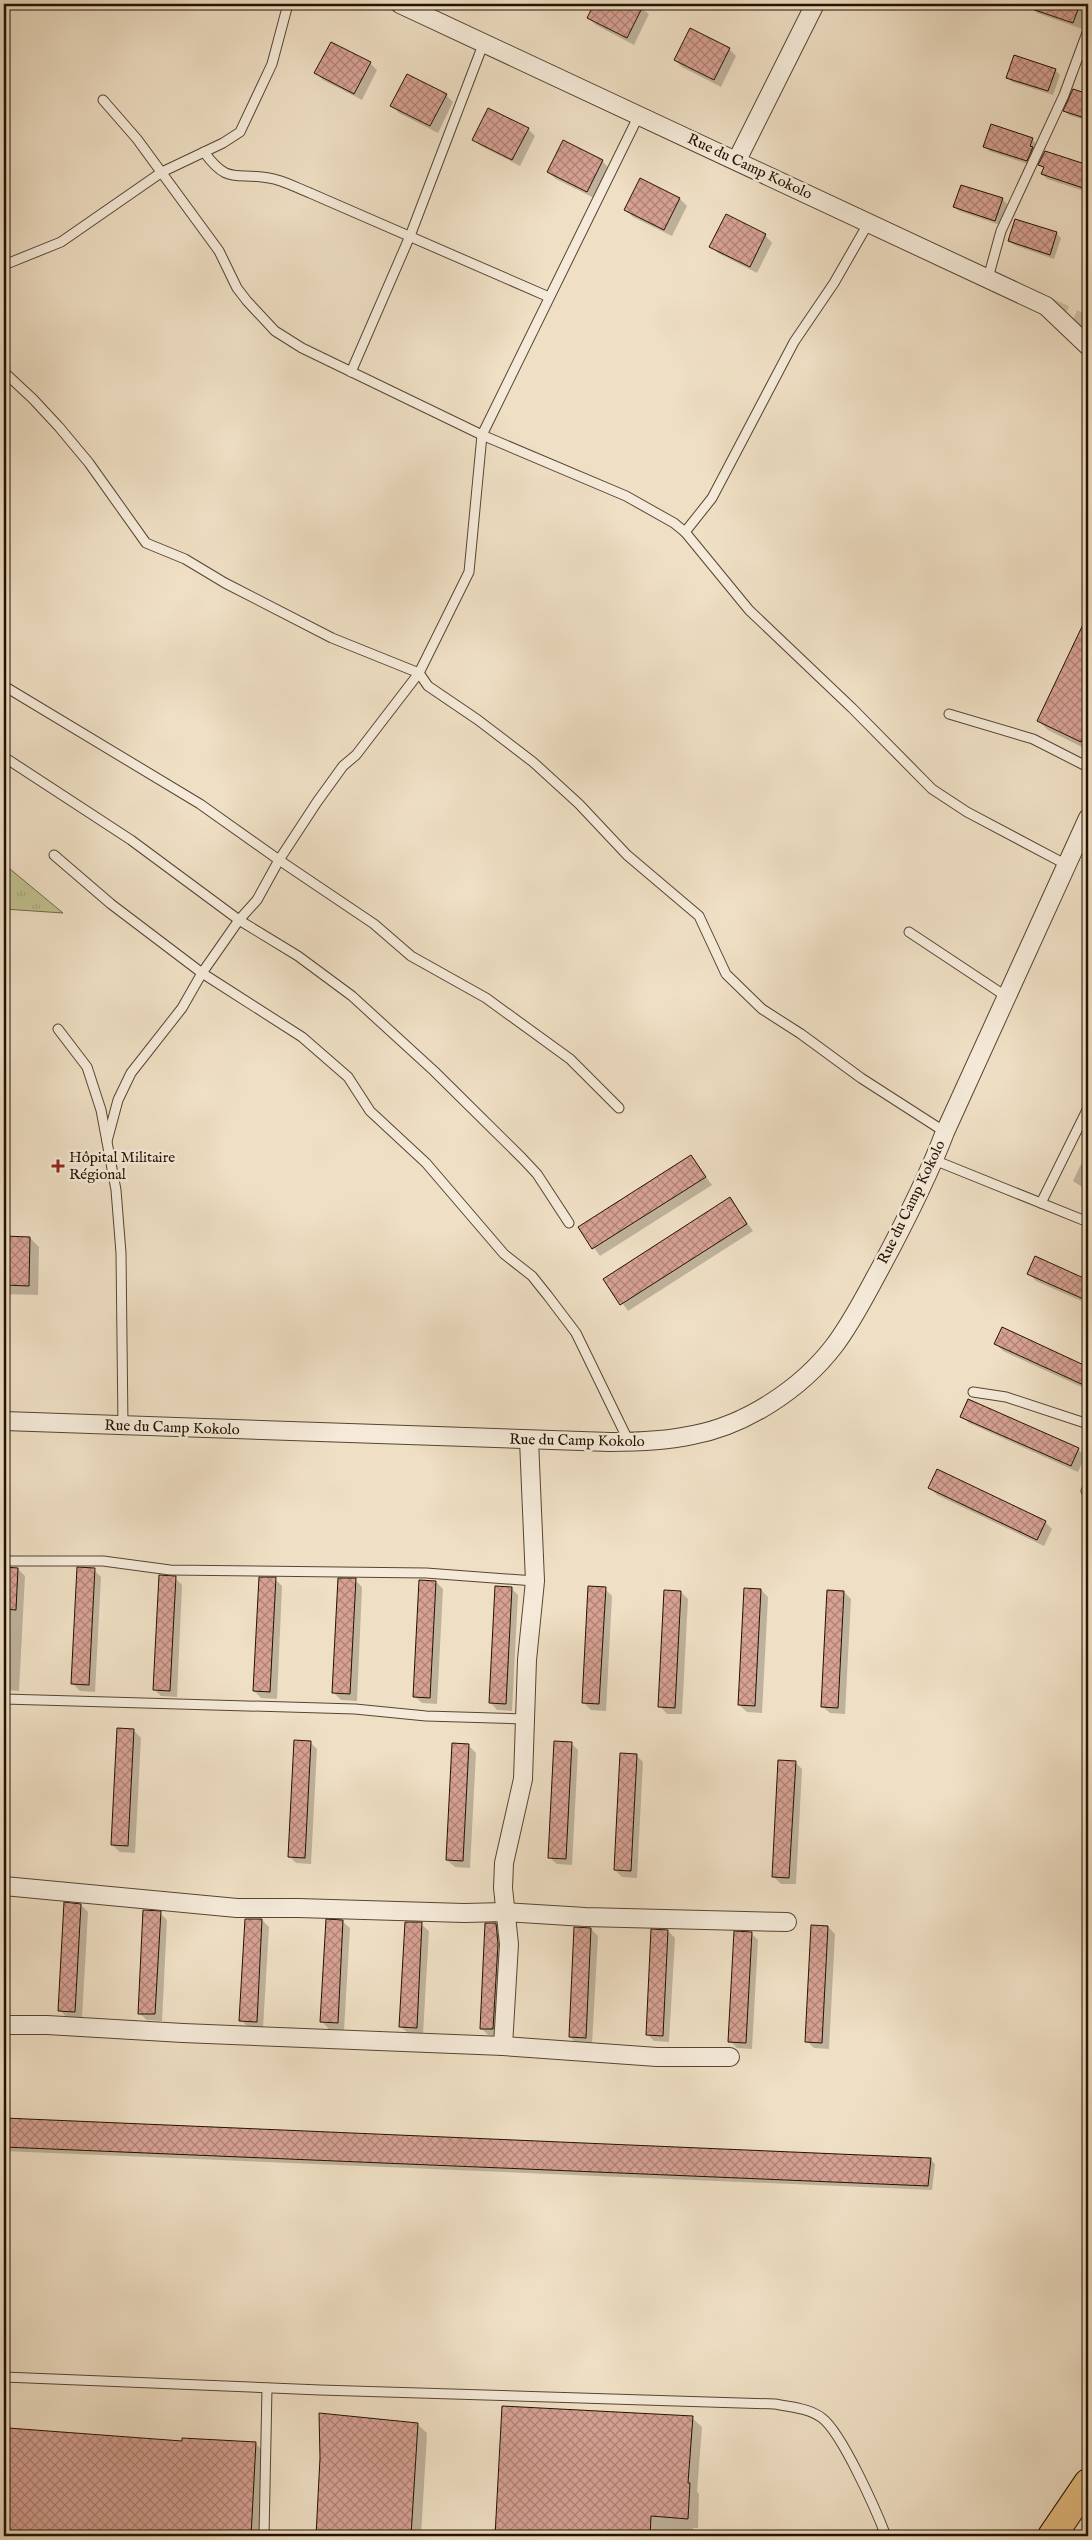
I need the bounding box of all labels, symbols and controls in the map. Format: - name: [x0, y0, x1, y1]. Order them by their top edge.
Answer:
- street label: Rue du Camp Kokolo: [684, 129, 815, 204]
- street label: Rue du Camp Kokolo: [873, 1137, 950, 1267]
- place label: Hôpital Militaire Régional: [69, 1148, 175, 1184]
- marker: Hôpital Militaire Régional: [51, 1159, 65, 1173]
- street label: Rue du Camp Kokolo: [104, 1416, 240, 1439]
- street label: Rue du Camp Kokolo: [509, 1430, 645, 1451]

